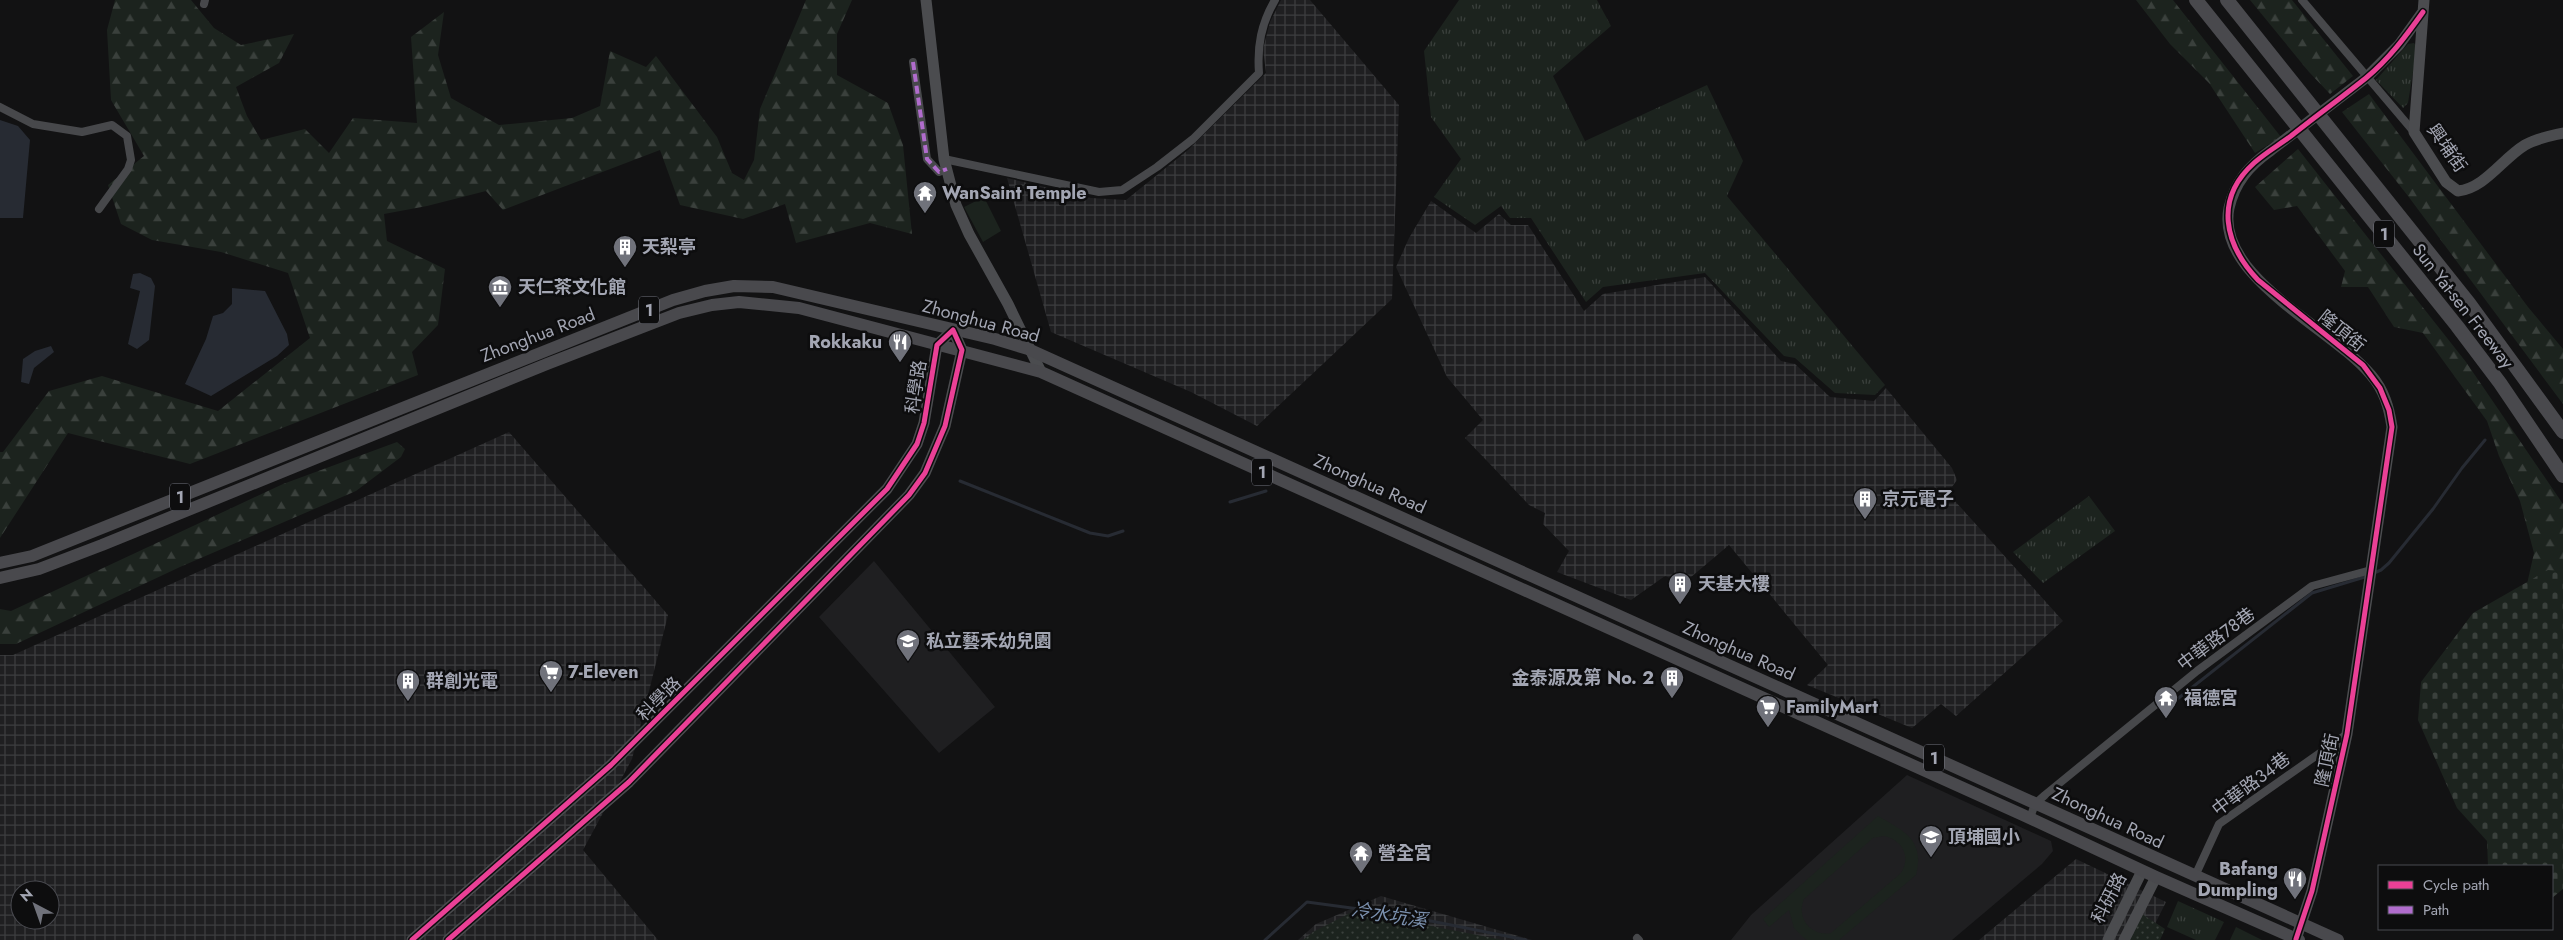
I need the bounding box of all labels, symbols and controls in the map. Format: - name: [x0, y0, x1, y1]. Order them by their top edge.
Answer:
- street label: 興埔街: [2421, 118, 2473, 178]
- temple icon: WanSaint Temple: [912, 180, 938, 214]
- place label: WanSaint Temple: [942, 180, 1086, 206]
- road number: 1: [2374, 220, 2394, 248]
- building icon: 天梨亭: [612, 234, 638, 268]
- place label: 天梨亭: [642, 234, 696, 260]
- street label: Sun Yat-sen Freeway: [2406, 238, 2520, 374]
- museum icon: 天仁茶文化館: [487, 274, 513, 308]
- place label: 天仁茶文化館: [518, 274, 626, 300]
- street label: Zhonghua Road: [919, 293, 1043, 349]
- road number: 1: [639, 296, 659, 324]
- street label: Zhonghua Road: [477, 301, 599, 369]
- street label: 隆頂街: [2313, 304, 2371, 358]
- place label: Rokkaku: [809, 329, 882, 355]
- restaurant icon: Rokkaku: [887, 329, 913, 363]
- street label: 科學路: [899, 358, 933, 416]
- street label: Zhonghua Road: [1310, 448, 1430, 520]
- road number: 1: [1252, 458, 1272, 486]
- road number: 1: [170, 484, 190, 511]
- building icon: 京元電子: [1852, 486, 1878, 520]
- place label: 京元電子: [1882, 486, 1954, 512]
- building icon: 天基大樓: [1667, 571, 1693, 605]
- place label: 天基大樓: [1698, 571, 1770, 597]
- street label: 中華路78巷: [2172, 601, 2260, 677]
- street label: Zhonghua Road: [1679, 615, 1799, 687]
- school or university icon: 私立藝禾幼兒園: [895, 628, 921, 662]
- place label: 私立藝禾幼兒園: [926, 628, 1052, 654]
- supermarket icon: 7-Eleven: [538, 659, 564, 693]
- place label: 7-Eleven: [568, 659, 639, 685]
- place label: 金泰源及第 No. 2: [1512, 665, 1654, 691]
- building icon: 金泰源及第 No. 2: [1659, 665, 1685, 699]
- building icon: 群創光電: [395, 668, 421, 702]
- place label: 群創光電: [426, 668, 498, 694]
- street label: 科學路: [631, 671, 687, 727]
- temple icon: 福德宮: [2153, 685, 2179, 719]
- place label: 福德宮: [2184, 685, 2238, 711]
- supermarket icon: FamilyMart: [1755, 694, 1781, 728]
- place label: FamilyMart: [1786, 694, 1878, 720]
- street label: 隆頂街: [2309, 731, 2345, 789]
- road number: 1: [1924, 744, 1944, 771]
- street label: 中華路34巷: [2206, 746, 2296, 822]
- street label: Zhonghua Road: [2048, 781, 2168, 855]
- school or university icon: 頂埔國小: [1918, 824, 1944, 858]
- place label: 頂埔國小: [1948, 824, 2020, 850]
- temple icon: 營全宮: [1348, 840, 1374, 874]
- place label: 營全宮: [1378, 840, 1432, 866]
- place label: Bafang Dumpling: [2197, 856, 2278, 903]
- legend: [2378, 865, 2553, 930]
- restaurant icon: Bafang Dumpling: [2282, 866, 2308, 900]
- street label: 科研路: [2085, 868, 2133, 928]
- text: Cycle path: [2423, 874, 2490, 896]
- north arrow: [10, 880, 60, 930]
- text: N: [16, 884, 37, 906]
- water label: 冷水坑溪: [1349, 896, 1432, 935]
- text: Path: [2423, 899, 2449, 921]

